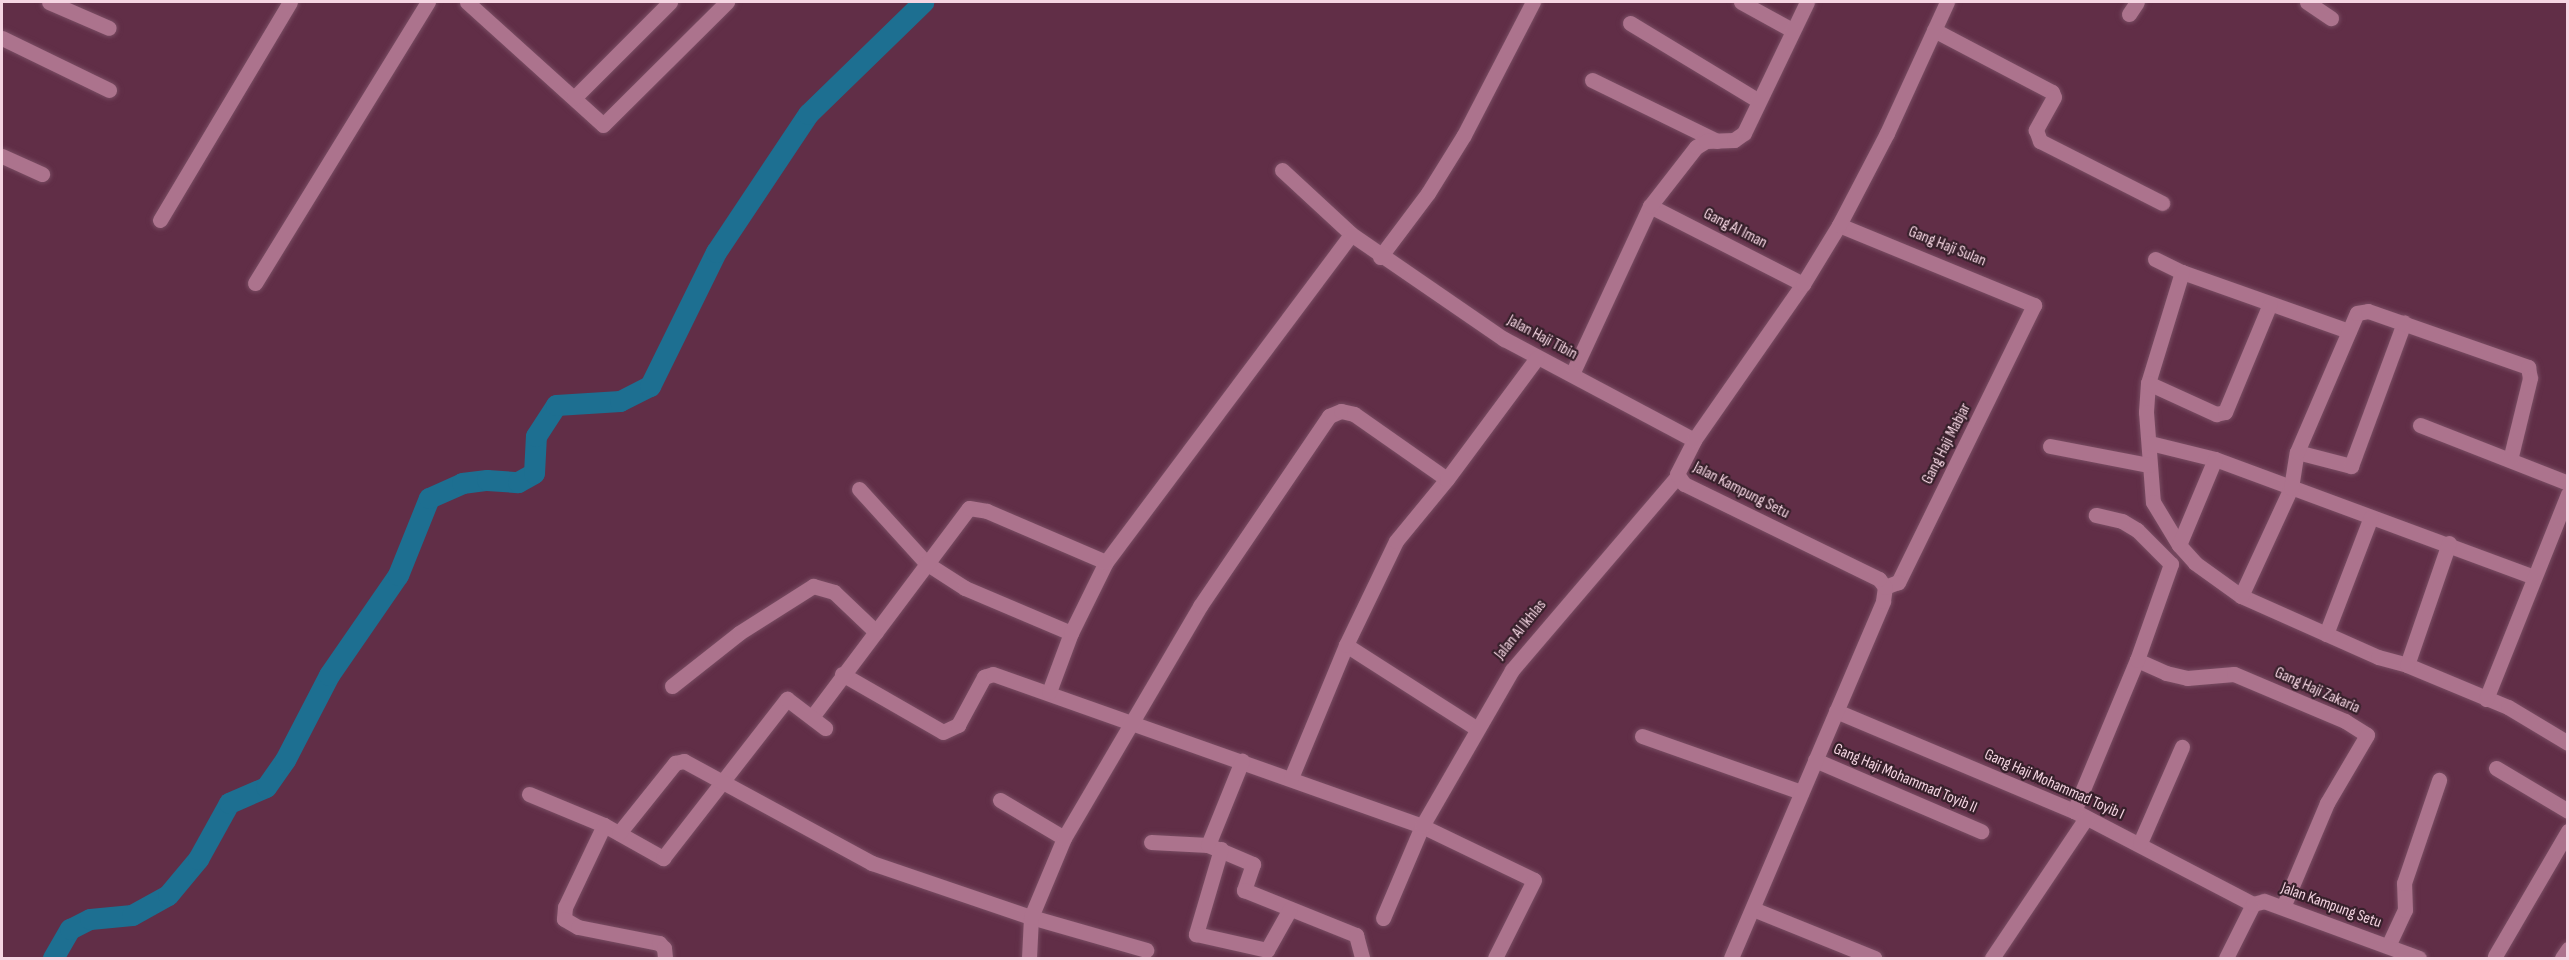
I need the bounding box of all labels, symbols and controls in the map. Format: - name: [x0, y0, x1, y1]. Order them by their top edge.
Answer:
- street label: Gang Al Iman: [1700, 205, 1770, 253]
- street label: Gang Haji Sulan: [1905, 223, 1989, 271]
- street label: Jalan Haji Tibin: [1504, 312, 1580, 364]
- street label: Gang Haji Mabjar: [1918, 400, 1976, 488]
- street label: Jalan Kampung Setu: [1690, 459, 1792, 523]
- street label: Jalan Al Ikhlas: [1491, 596, 1551, 664]
- street label: Gang Haji Zakaria: [2271, 664, 2363, 718]
- street label: Gang Haji Mohammad Toyib II: [1830, 740, 1980, 818]
- street label: Gang Haji Mohammad Toyib I: [1981, 746, 2127, 824]
- street label: Jalan Kampung Setu: [2278, 879, 2384, 933]

